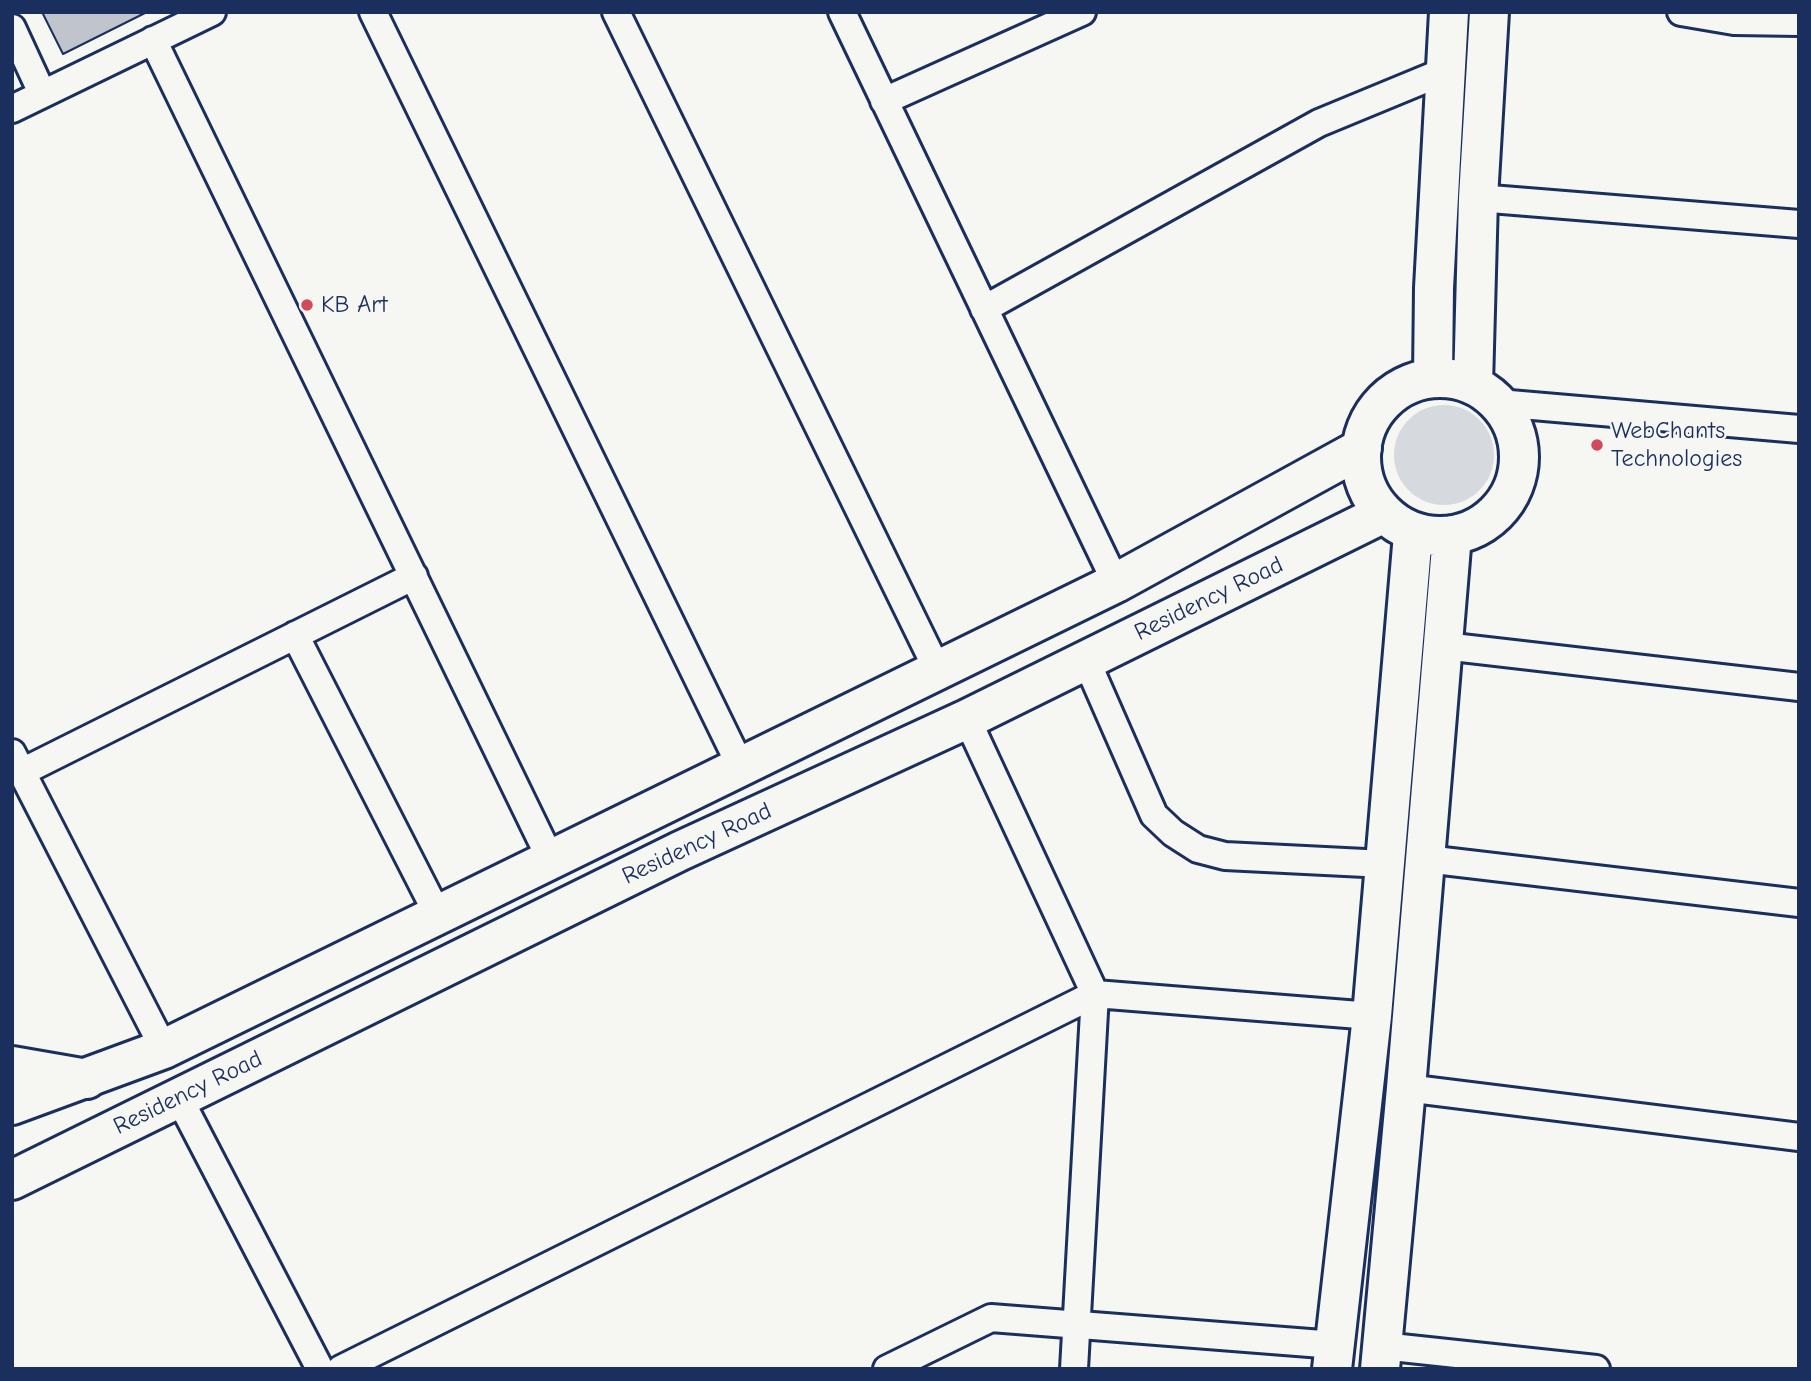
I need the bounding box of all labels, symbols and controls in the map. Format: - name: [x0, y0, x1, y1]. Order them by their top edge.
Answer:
- place label: KB Art: [321, 291, 388, 319]
- marker: KB Art: [299, 297, 315, 313]
- place label: WebChants Technologies: [1611, 417, 1742, 473]
- marker: WebChants Technologies: [1589, 437, 1605, 453]
- street label: Residency Road: [1130, 551, 1288, 647]
- street label: Residency Road: [618, 797, 776, 891]
- street label: Residency Road: [109, 1045, 267, 1141]

